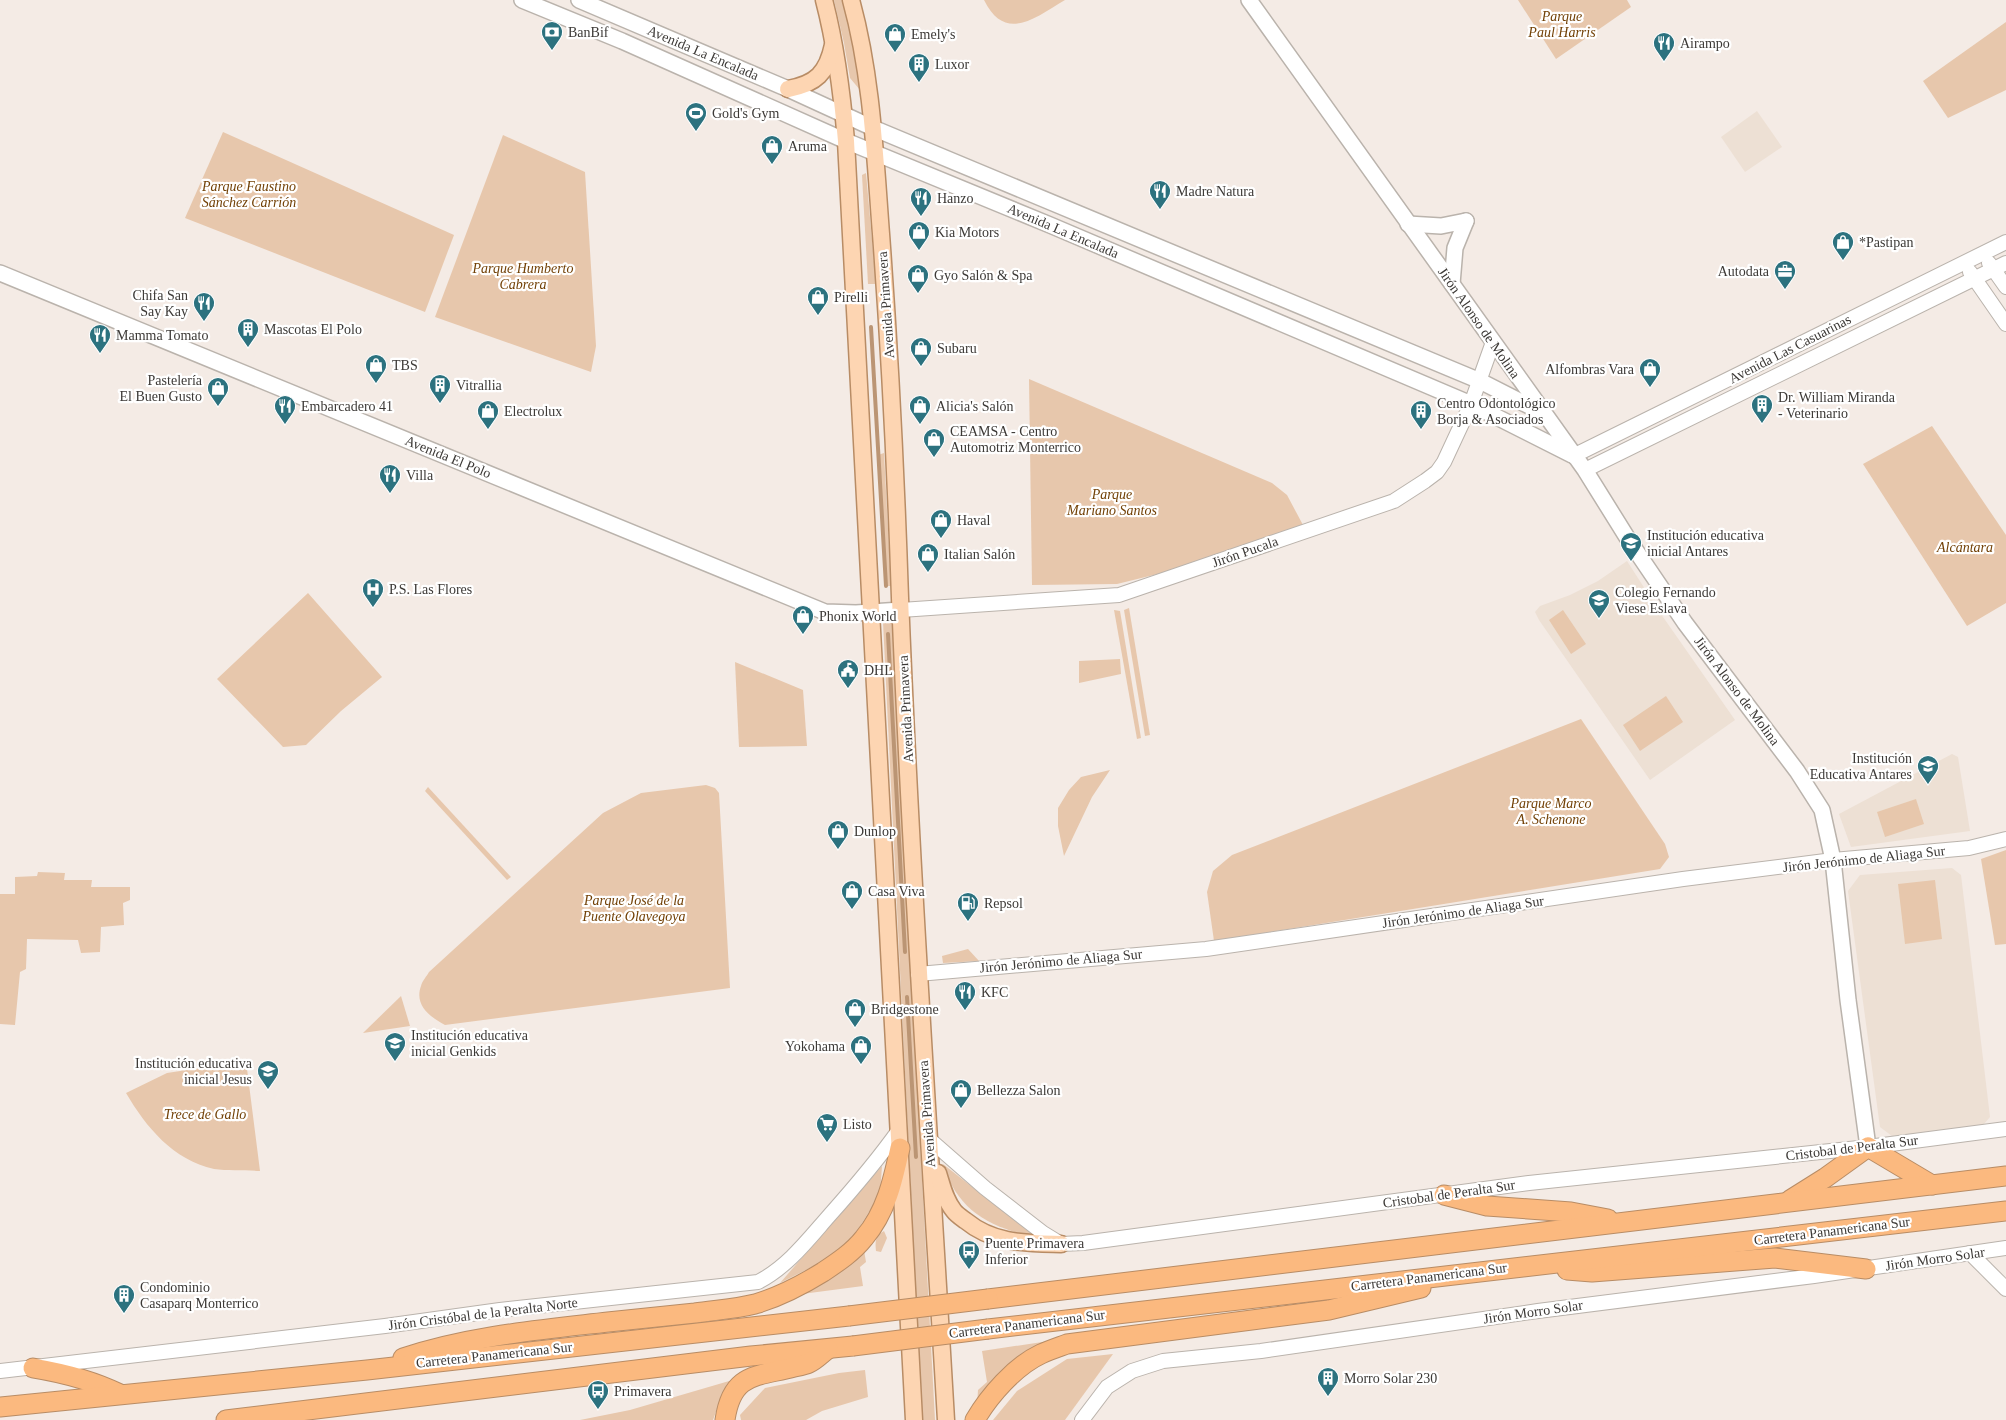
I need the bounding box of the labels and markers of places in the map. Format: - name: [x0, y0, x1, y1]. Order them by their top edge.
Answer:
- bank icon: BanBif: [540, 20, 564, 51]
- shop icon: Emely's: [883, 22, 907, 53]
- place label: BanBif: [568, 25, 609, 40]
- place label: Emely's: [911, 27, 956, 42]
- restaurant icon: Airampo: [1652, 31, 1676, 62]
- place label: Airampo: [1680, 36, 1730, 51]
- building icon: Luxor: [907, 52, 931, 83]
- place label: Luxor: [935, 57, 970, 72]
- sports icon: Gold's Gym: [684, 101, 708, 132]
- place label: Gold's Gym: [712, 106, 780, 121]
- shop icon: Aruma: [760, 134, 784, 165]
- place label: Aruma: [788, 139, 828, 154]
- restaurant icon: Madre Natura: [1148, 179, 1172, 210]
- place label: Madre Natura: [1176, 184, 1255, 199]
- restaurant icon: Hanzo: [909, 186, 933, 217]
- place label: Hanzo: [937, 191, 974, 206]
- shop icon: Kia Motors: [907, 220, 931, 251]
- place label: Kia Motors: [935, 225, 999, 240]
- shop icon: *Pastipan: [1831, 230, 1855, 261]
- place label: *Pastipan: [1859, 235, 1913, 250]
- office icon: Autodata: [1773, 259, 1797, 290]
- shop icon: Gyo Salón & Spa: [906, 263, 930, 294]
- place label: Autodata: [1718, 264, 1770, 279]
- place label: Gyo Salón & Spa: [934, 268, 1033, 283]
- shop icon: Pirelli: [806, 285, 830, 316]
- place label: Chifa San Say Kay: [132, 288, 188, 319]
- place label: Pirelli: [834, 290, 868, 305]
- restaurant icon: Chifa San Say Kay: [192, 291, 216, 322]
- building icon: Mascotas El Polo: [236, 317, 260, 348]
- place label: Mascotas El Polo: [264, 322, 362, 337]
- restaurant icon: Mamma Tomato: [88, 323, 112, 354]
- place label: Mamma Tomato: [116, 328, 208, 343]
- shop icon: Subaru: [909, 336, 933, 367]
- place label: Subaru: [937, 341, 977, 356]
- shop icon: TBS: [364, 353, 388, 384]
- shop icon: Alfombras Vara: [1638, 357, 1662, 388]
- place label: TBS: [392, 358, 418, 373]
- place label: Alfombras Vara: [1545, 362, 1635, 377]
- place label: Pastelería El Buen Gusto: [120, 373, 203, 404]
- building icon: Vitrallia: [428, 373, 452, 404]
- shop icon: Pastelería El Buen Gusto: [206, 376, 230, 407]
- place label: Vitrallia: [456, 378, 503, 393]
- place label: Dr. William Miranda - Veterinario: [1778, 390, 1896, 421]
- building icon: Dr. William Miranda - Veterinario: [1750, 393, 1774, 424]
- restaurant icon: Embarcadero 41: [273, 394, 297, 425]
- shop icon: Alicia's Salón: [908, 394, 932, 425]
- place label: Centro Odontológico Borja & Asociados: [1437, 396, 1556, 427]
- place label: Embarcadero 41: [301, 399, 393, 414]
- shop icon: Electrolux: [476, 399, 500, 430]
- place label: Alicia's Salón: [936, 399, 1014, 414]
- building icon: Centro Odontológico Borja & Asociados: [1409, 399, 1433, 430]
- place label: Electrolux: [504, 404, 562, 419]
- place label: CEAMSA - Centro Automotriz Monterrico: [950, 424, 1081, 455]
- shop icon: CEAMSA - Centro Automotriz Monterrico: [922, 427, 946, 458]
- restaurant icon: Villa: [378, 463, 402, 494]
- place label: Villa: [406, 468, 434, 483]
- shop icon: Haval: [929, 508, 953, 539]
- place label: Haval: [957, 513, 991, 528]
- place label: Institución educativa inicial Antares: [1647, 528, 1765, 559]
- school or university icon: Institución educativa inicial Antares: [1619, 531, 1643, 562]
- shop icon: Italian Salón: [916, 542, 940, 573]
- place label: Italian Salón: [944, 547, 1015, 562]
- hospital icon: P.S. Las Flores: [361, 577, 385, 608]
- place label: P.S. Las Flores: [389, 582, 472, 597]
- place label: Colegio Fernando Viese Eslava: [1615, 585, 1716, 616]
- school or university icon: Colegio Fernando Viese Eslava: [1587, 588, 1611, 619]
- shop icon: Phonix World: [791, 604, 815, 635]
- place label: Phonix World: [819, 609, 897, 624]
- public building icon: DHL: [836, 658, 860, 689]
- place label: DHL: [864, 663, 893, 678]
- place label: Institución Educativa Antares: [1810, 751, 1912, 782]
- school or university icon: Institución Educativa Antares: [1916, 754, 1940, 785]
- shop icon: Dunlop: [826, 819, 850, 850]
- place label: Dunlop: [854, 824, 896, 839]
- shop icon: Casa Viva: [840, 879, 864, 910]
- place label: Casa Viva: [868, 884, 926, 899]
- fuel station icon: Repsol: [956, 891, 980, 922]
- place label: Repsol: [984, 896, 1023, 911]
- restaurant icon: KFC: [953, 980, 977, 1011]
- place label: KFC: [981, 985, 1008, 1000]
- shop icon: Bridgestone: [843, 997, 867, 1028]
- place label: Bridgestone: [871, 1002, 939, 1017]
- place label: Institución educativa inicial Genkids: [411, 1028, 529, 1059]
- school or university icon: Institución educativa inicial Genkids: [383, 1031, 407, 1062]
- shop icon: Yokohama: [849, 1034, 873, 1065]
- place label: Yokohama: [785, 1039, 846, 1054]
- place label: Institución educativa inicial Jesus: [135, 1056, 253, 1087]
- school or university icon: Institución educativa inicial Jesus: [256, 1059, 280, 1090]
- shop icon: Bellezza Salon: [949, 1078, 973, 1109]
- place label: Bellezza Salon: [977, 1083, 1061, 1098]
- supermarket icon: Listo: [815, 1112, 839, 1143]
- place label: Listo: [843, 1117, 872, 1132]
- place label: Puente Primavera Inferior: [985, 1236, 1085, 1267]
- bus stop icon: Puente Primavera Inferior: [957, 1239, 981, 1270]
- place label: Condominio Casaparq Monterrico: [140, 1280, 259, 1311]
- building icon: Condominio Casaparq Monterrico: [112, 1283, 136, 1314]
- building icon: Morro Solar 230: [1316, 1366, 1340, 1397]
- place label: Morro Solar 230: [1344, 1371, 1437, 1386]
- bus stop icon: Primavera: [586, 1379, 610, 1410]
- place label: Primavera: [614, 1384, 672, 1399]

